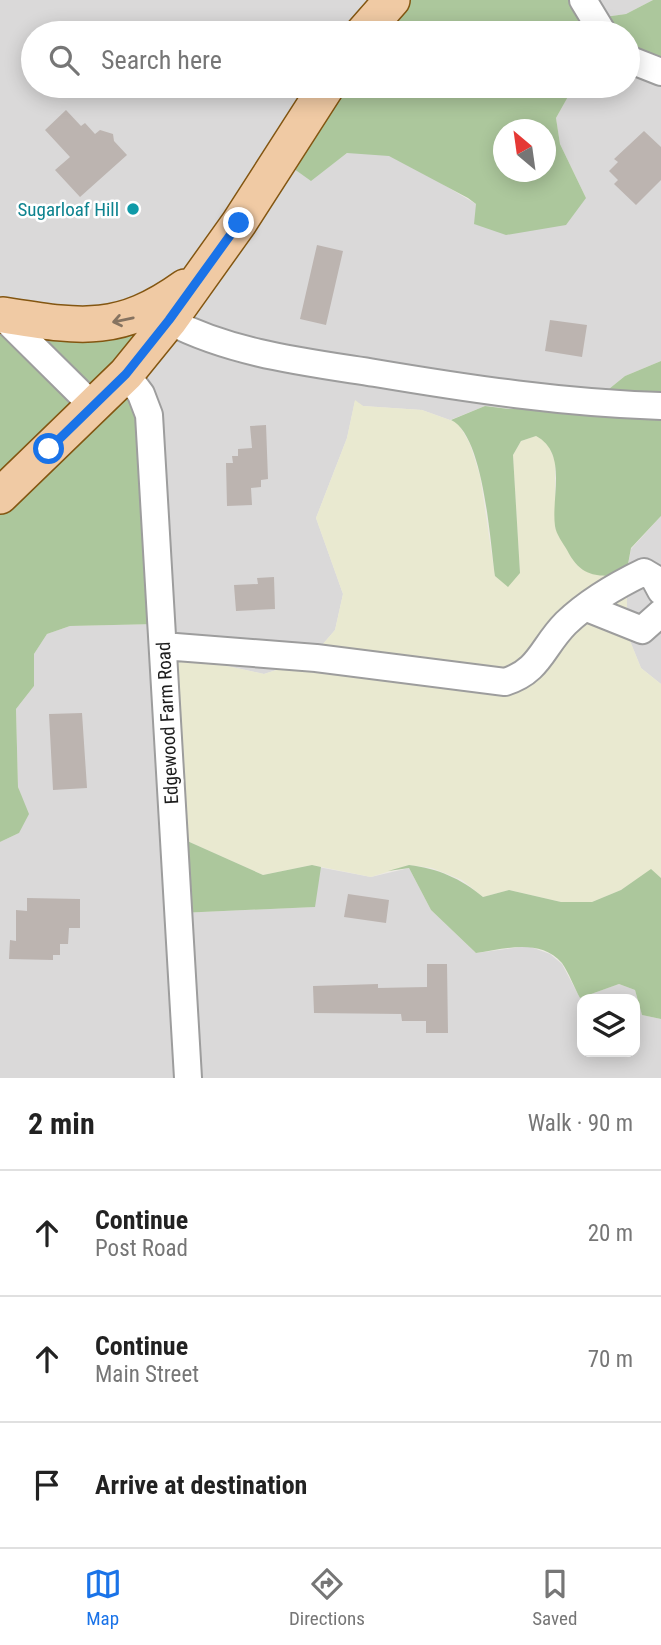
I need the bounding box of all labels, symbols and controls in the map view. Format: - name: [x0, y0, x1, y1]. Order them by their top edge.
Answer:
- search box: [21, 21, 640, 98]
- icon: search: [45, 41, 83, 79]
- text: Search here: [101, 45, 222, 75]
- north arrow: [493, 119, 556, 182]
- place label: Sugarloaf Hill: [17, 198, 119, 221]
- marker: Sugarloaf Hill: [125, 201, 141, 217]
- route end: [223, 207, 254, 238]
- one-way arrow: [112, 314, 134, 327]
- route start: [33, 433, 64, 464]
- street label: Edgewood Farm Road: [152, 641, 183, 805]
- map controls: [577, 994, 640, 1057]
- button: layers: [577, 994, 640, 1057]
- text: 2 min: [28, 1106, 95, 1141]
- text: Walk · 90 m: [528, 1110, 633, 1137]
- text: Continue: [95, 1205, 188, 1235]
- icon: ahead: [28, 1214, 66, 1252]
- text: 20 m: [588, 1220, 633, 1247]
- text: Post Road: [95, 1235, 188, 1262]
- text: Continue: [95, 1331, 188, 1361]
- icon: ahead: [28, 1340, 66, 1378]
- text: 70 m: [588, 1346, 633, 1373]
- text: Main Street: [95, 1361, 199, 1388]
- icon: arrive: [28, 1466, 66, 1504]
- text: Arrive at destination: [95, 1470, 307, 1500]
- tab: Map: [84, 1565, 122, 1630]
- tab: Directions: [289, 1565, 365, 1630]
- tab: Saved: [532, 1565, 577, 1630]

